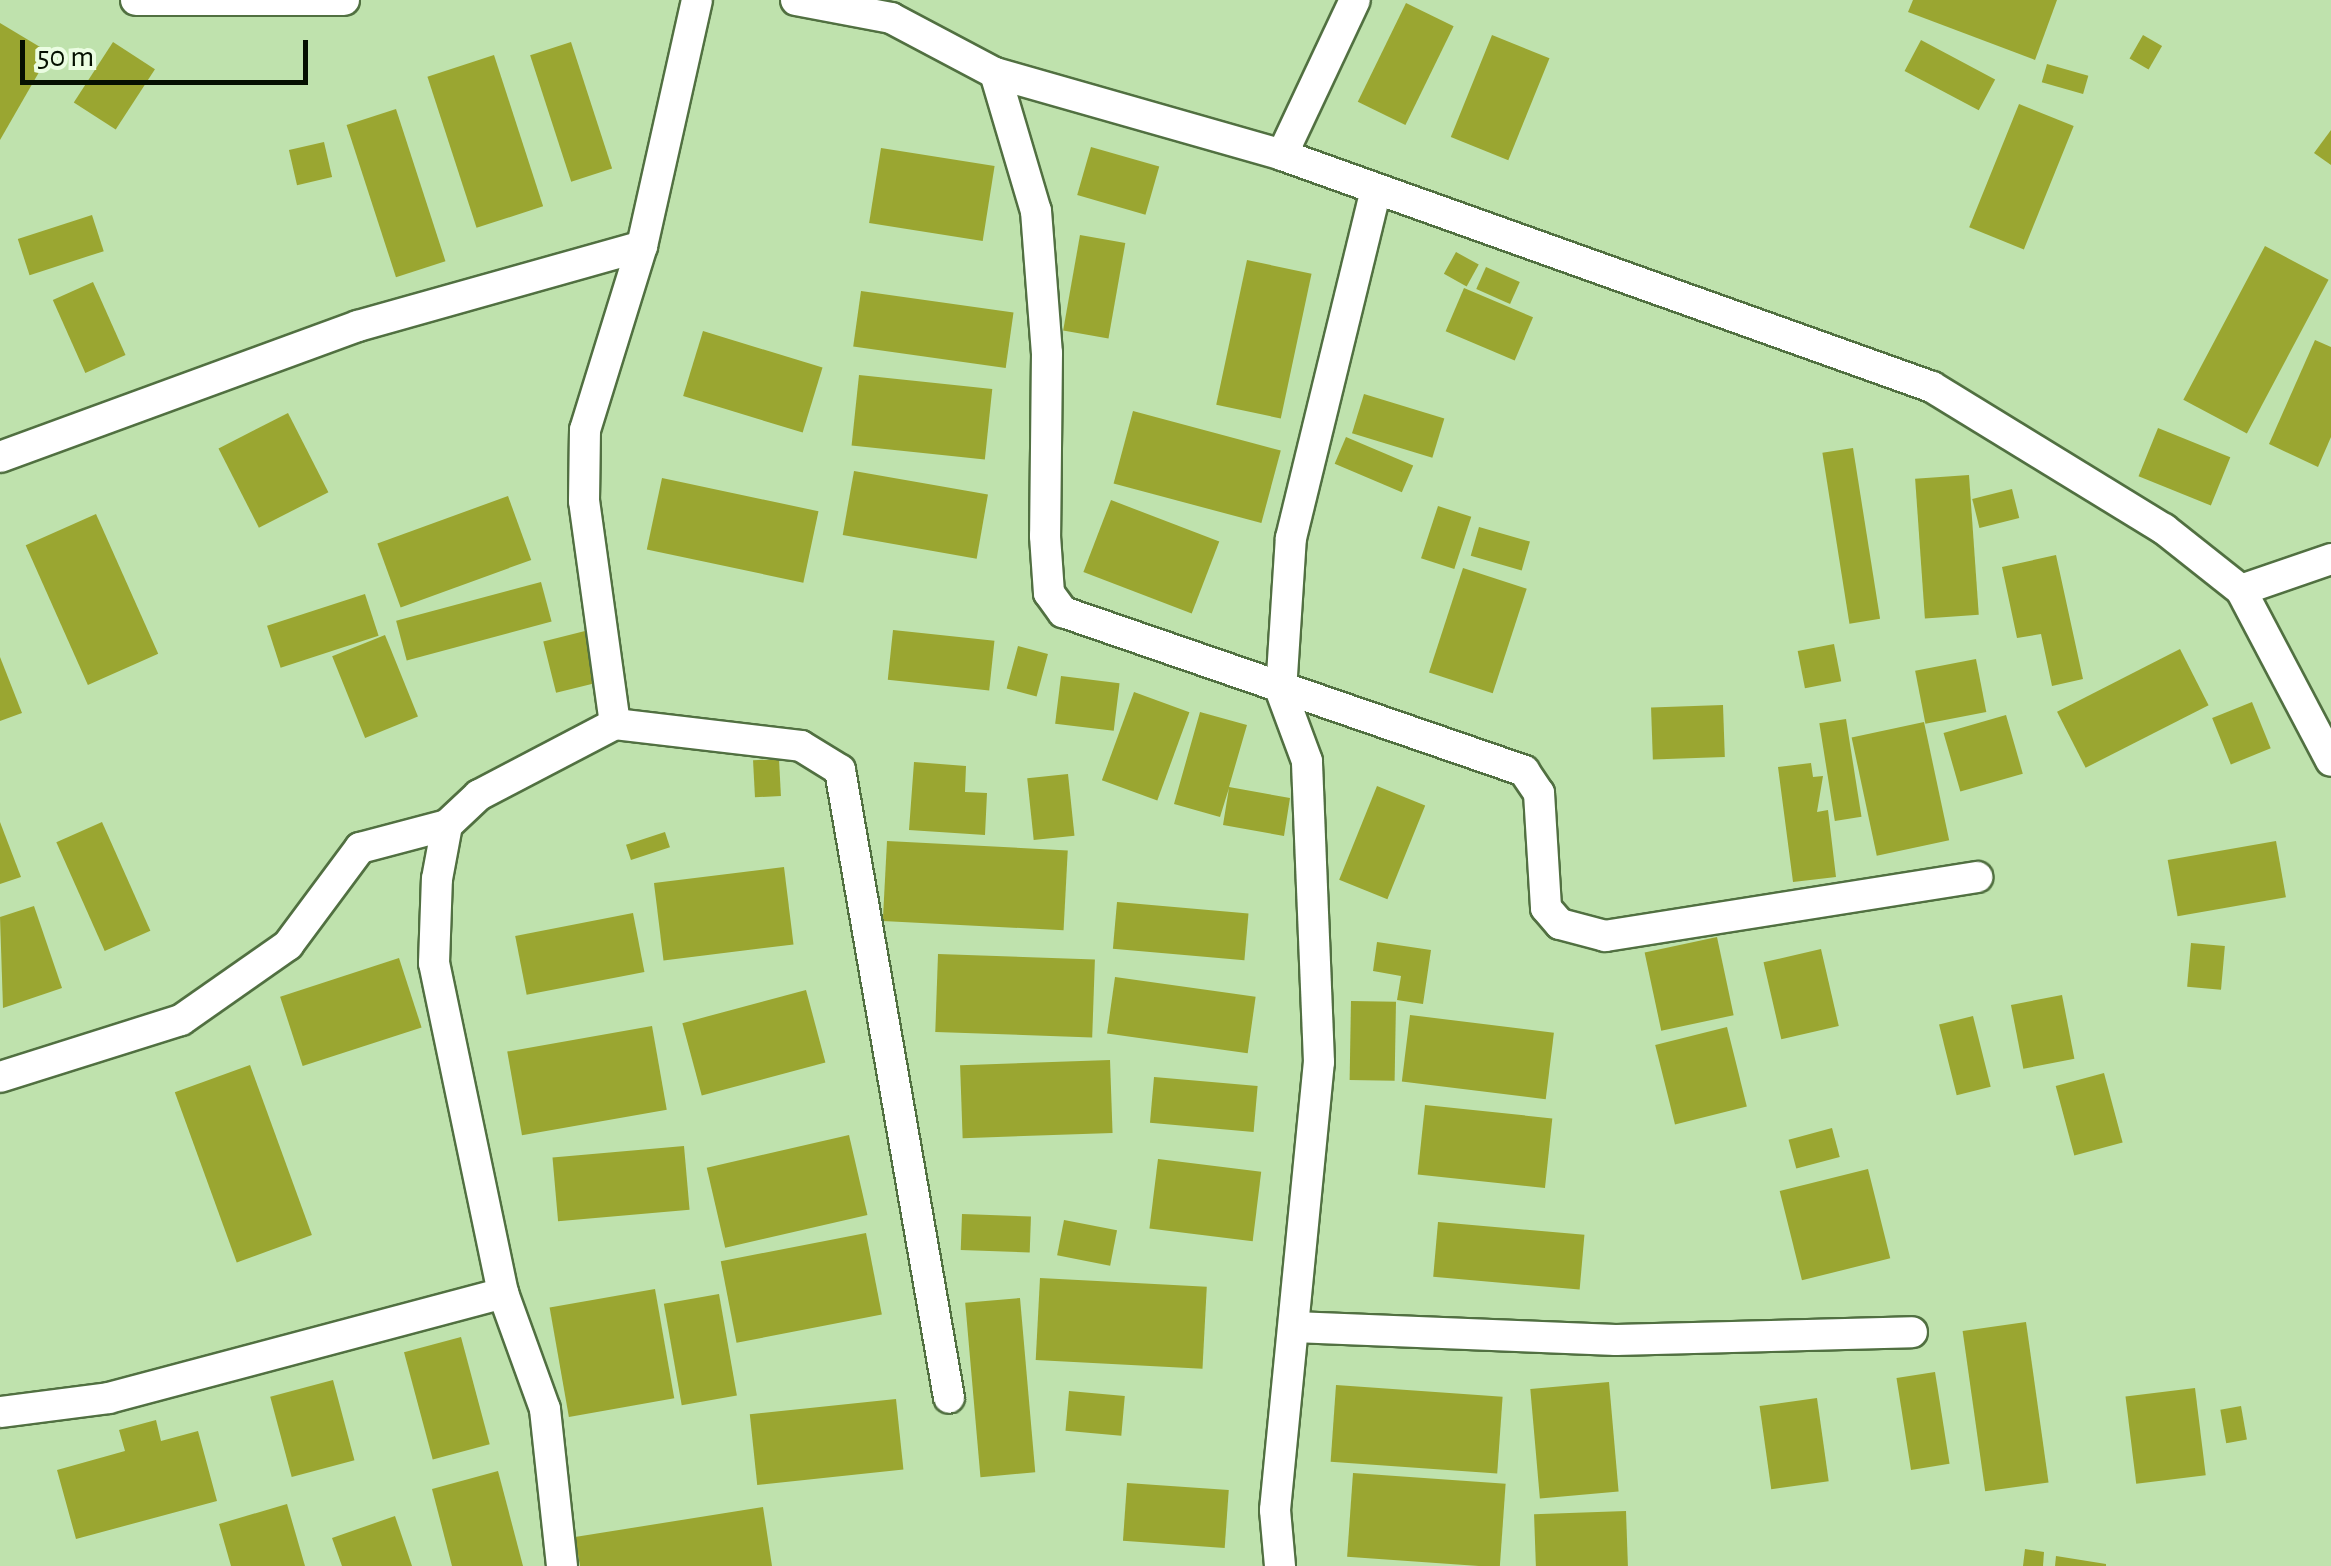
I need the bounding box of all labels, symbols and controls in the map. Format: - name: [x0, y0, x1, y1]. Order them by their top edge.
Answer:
- scale bar: [25, 20, 312, 82]
- text: 50 m: [37, 42, 94, 72]

